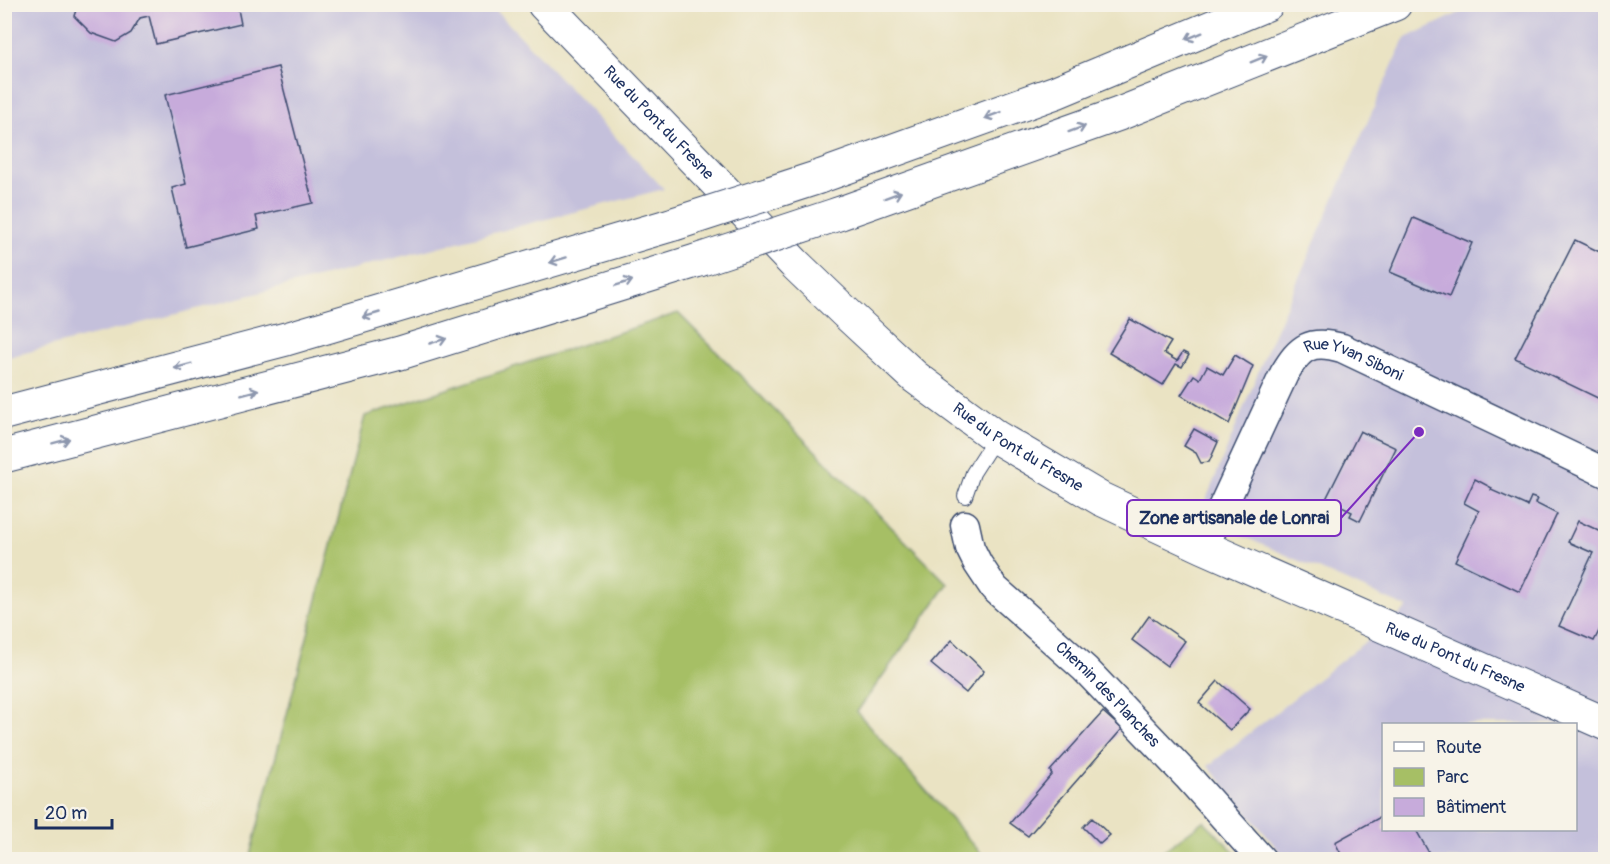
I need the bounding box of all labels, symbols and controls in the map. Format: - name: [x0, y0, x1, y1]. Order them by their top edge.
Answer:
- one-way arrow: [1185, 31, 1204, 42]
- one-way arrow: [1249, 53, 1268, 64]
- street label: Rue du Pont du Fresne: [599, 62, 718, 184]
- one-way arrow: [984, 111, 1003, 122]
- one-way arrow: [1067, 123, 1086, 134]
- one-way arrow: [884, 188, 902, 199]
- one-way arrow: [549, 255, 568, 266]
- one-way arrow: [614, 277, 633, 288]
- one-way arrow: [361, 310, 380, 321]
- street label: Rue Yvan Siboni: [1301, 334, 1407, 386]
- one-way arrow: [428, 335, 447, 346]
- one-way arrow: [173, 361, 192, 373]
- one-way arrow: [240, 386, 259, 397]
- street label: Rue du Pont du Fresne: [949, 398, 1087, 496]
- one-way arrow: [51, 435, 70, 446]
- callout: Zone artisanale de Lonrai: [1127, 500, 1341, 536]
- text: Zone artisanale de Lonrai: [1139, 507, 1329, 530]
- street label: Rue du Pont du Fresne: [1382, 618, 1528, 697]
- street label: Chemin des Planches: [1051, 637, 1164, 751]
- legend: [1382, 723, 1577, 831]
- text: Route: [1436, 736, 1481, 759]
- text: Parc: [1436, 766, 1469, 789]
- scale bar: [36, 792, 112, 830]
- text: Bâtiment: [1436, 796, 1507, 819]
- text: 20 m: [45, 802, 87, 825]

